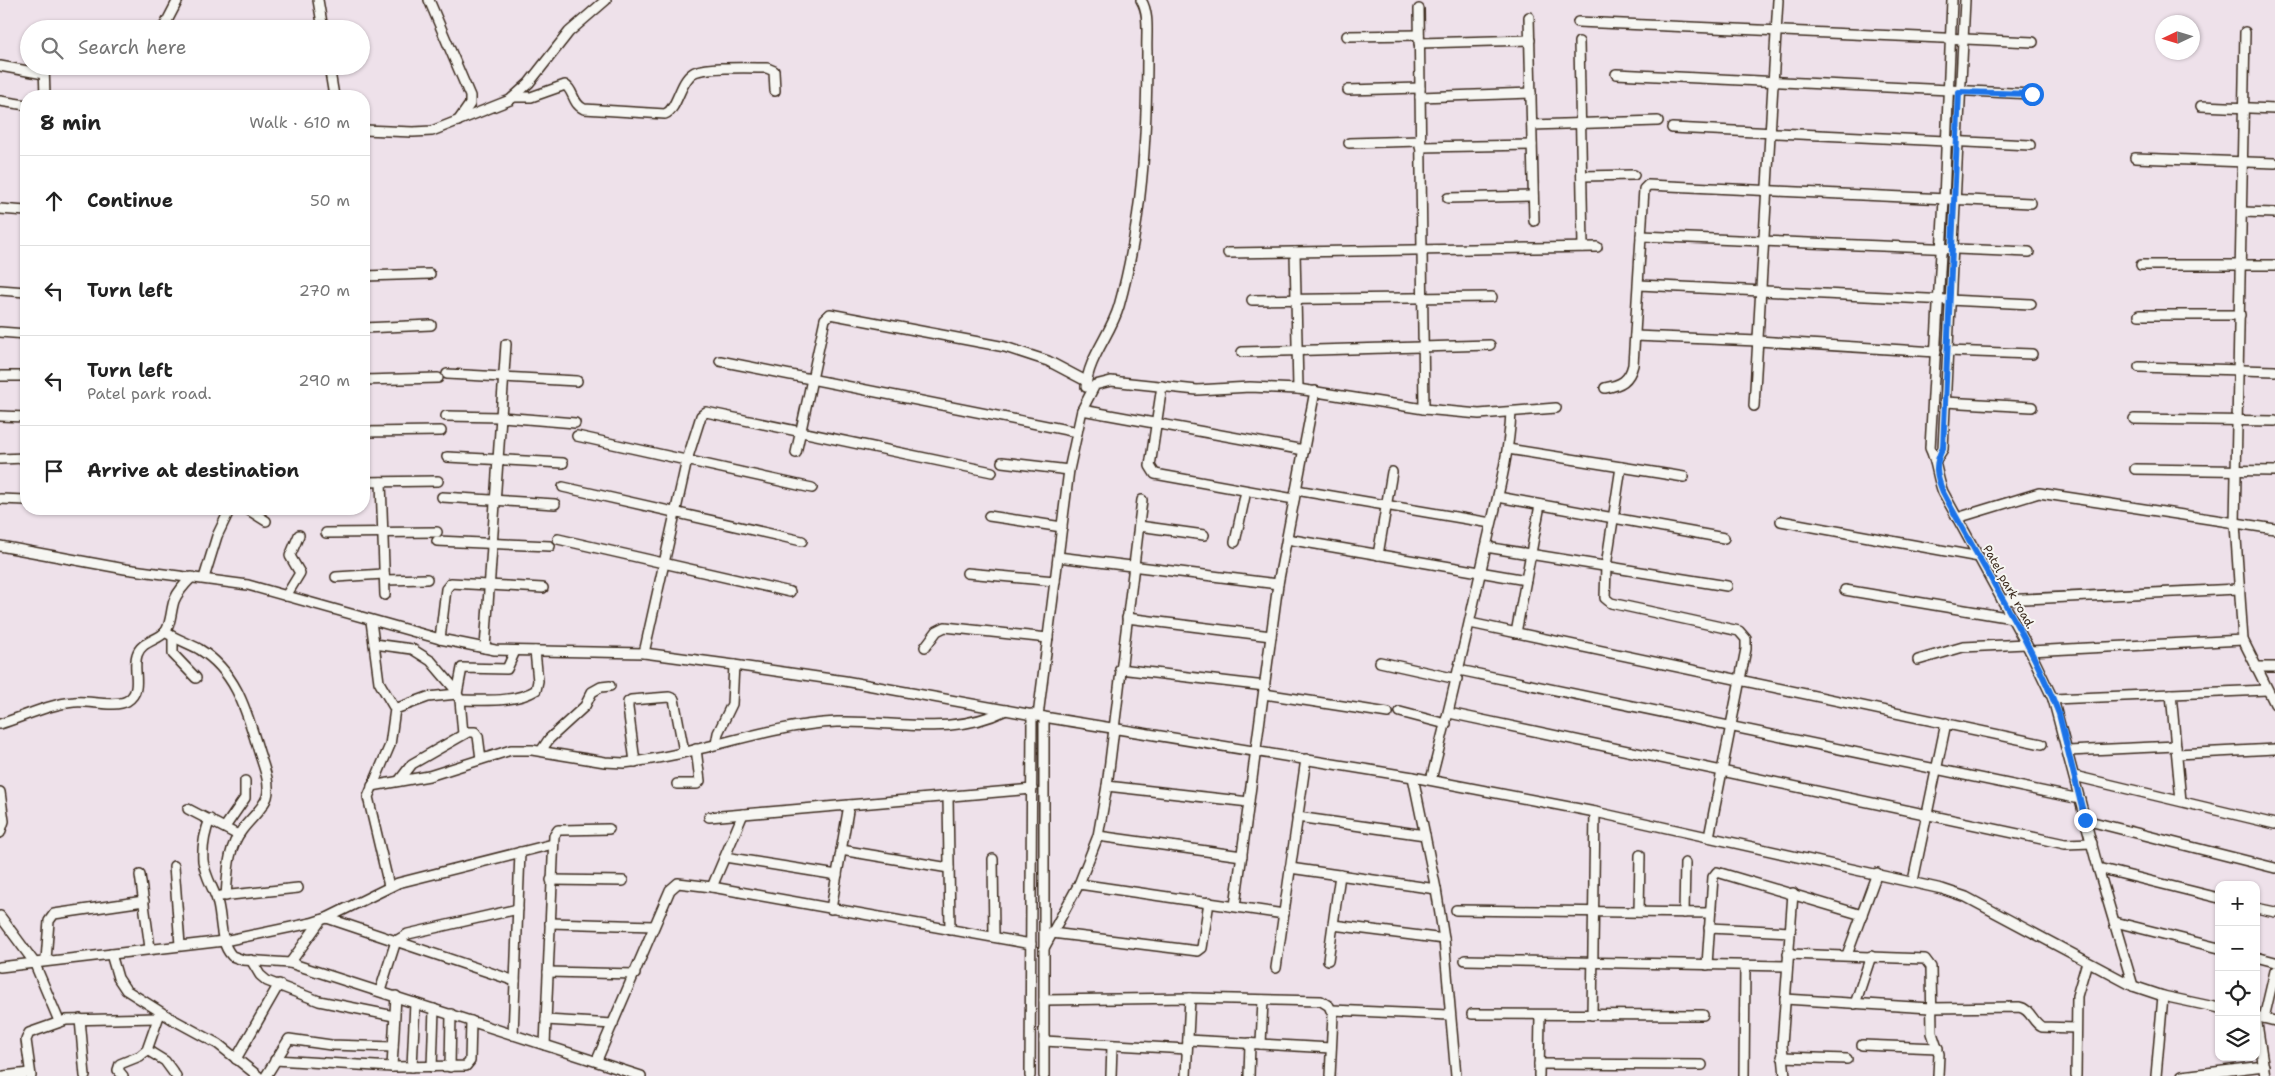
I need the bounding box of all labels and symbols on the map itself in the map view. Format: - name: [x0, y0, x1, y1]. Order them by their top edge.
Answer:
- north arrow: [2155, 15, 2200, 60]
- route start: [2021, 83, 2044, 106]
- street label: Patel park road.: [1979, 542, 2039, 632]
- route end: [2074, 809, 2097, 832]

